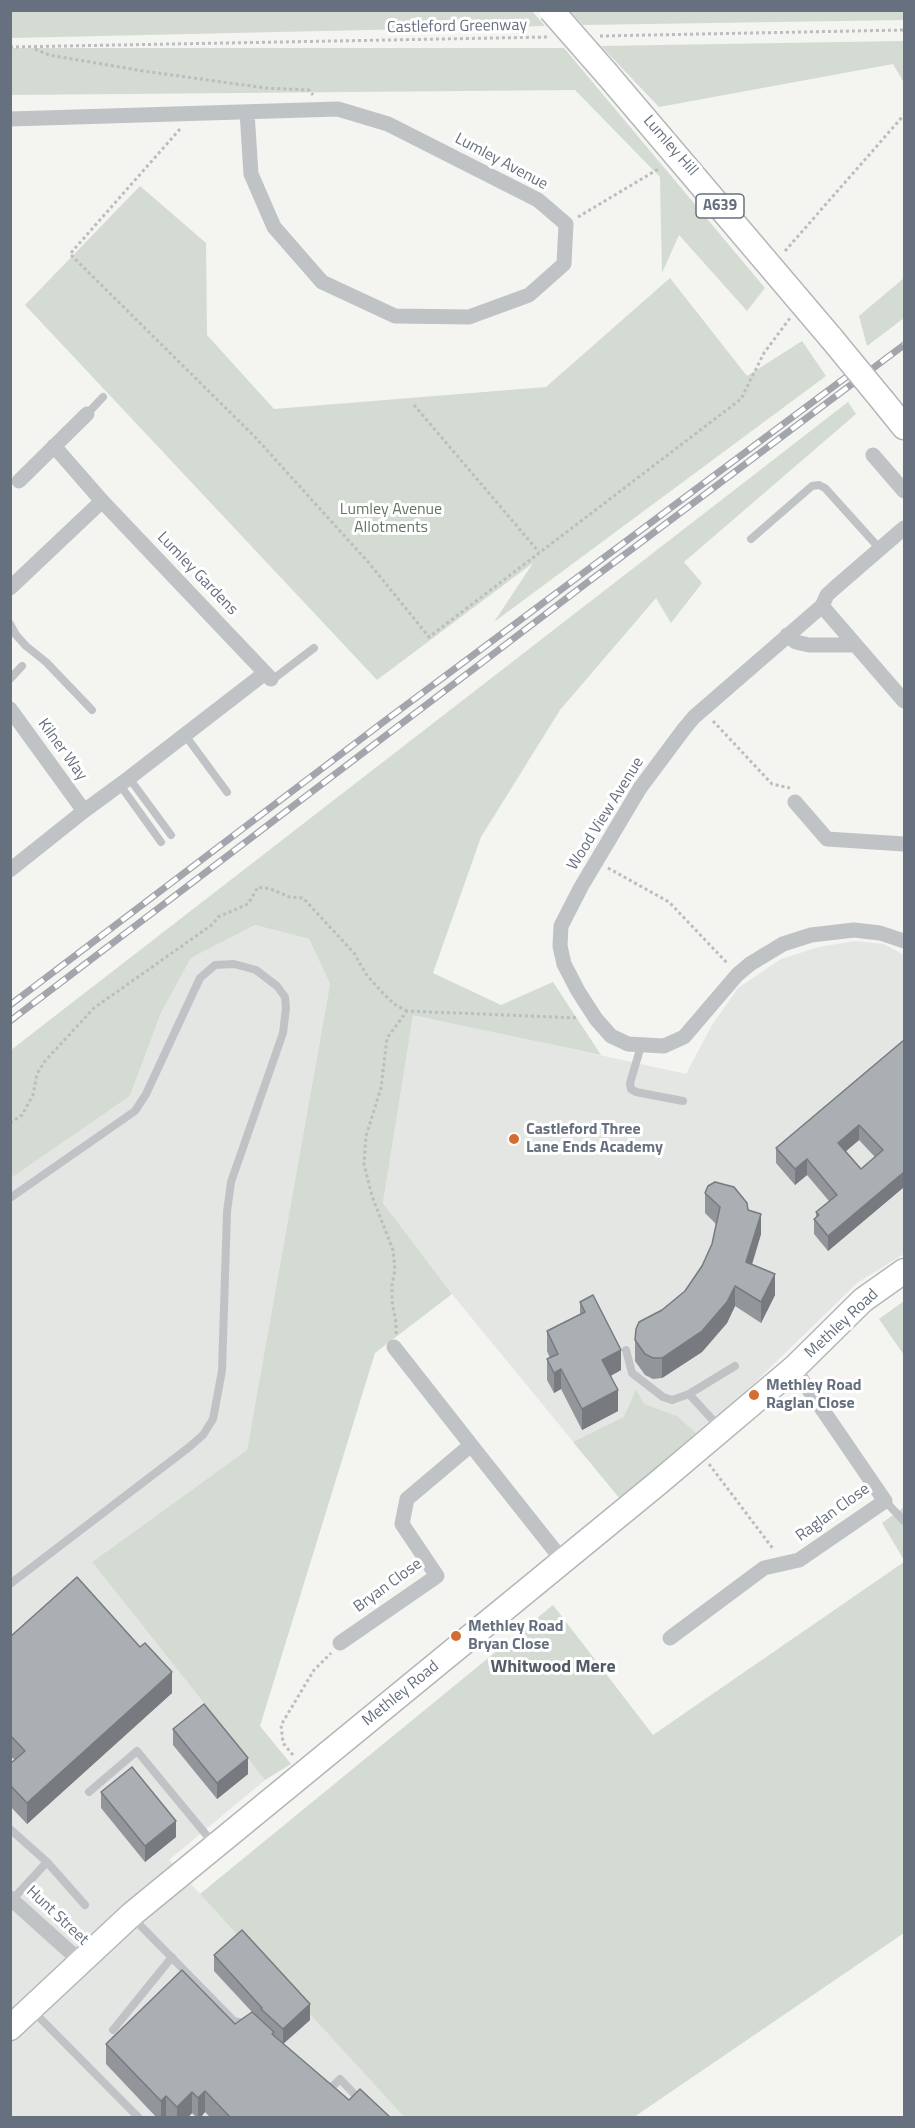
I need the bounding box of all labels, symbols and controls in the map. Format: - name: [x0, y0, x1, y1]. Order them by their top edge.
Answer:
- street label: Castleford Greenway: [387, 16, 527, 38]
- street label: Lumley Hill: [638, 112, 702, 180]
- street label: Lumley Avenue: [451, 129, 551, 195]
- road number: A639: [696, 194, 744, 218]
- park label: Lumley Avenue Allotments: [340, 500, 442, 538]
- street label: Lumley Gardens: [153, 528, 241, 620]
- street label: Kilner Way: [33, 715, 91, 785]
- street label: Wood View Avenue: [564, 754, 648, 874]
- place label: Castleford Three Lane Ends Academy: [526, 1120, 663, 1158]
- marker: Castleford Three Lane Ends Academy: [507, 1132, 521, 1146]
- street label: Methley Road: [801, 1285, 883, 1363]
- place label: Methley Road Raglan Close: [766, 1376, 862, 1414]
- marker: Methley Road Raglan Close: [747, 1388, 761, 1402]
- street label: Raglan Close: [792, 1480, 874, 1546]
- street label: Bryan Close: [350, 1555, 426, 1617]
- place label: Methley Road Bryan Close: [468, 1617, 564, 1655]
- marker: Methley Road Bryan Close: [449, 1629, 463, 1643]
- street label: Methley Road: [359, 1657, 443, 1731]
- district label: Whitwood Mere: [490, 1657, 616, 1679]
- street label: Hunt Street: [22, 1882, 92, 1950]

